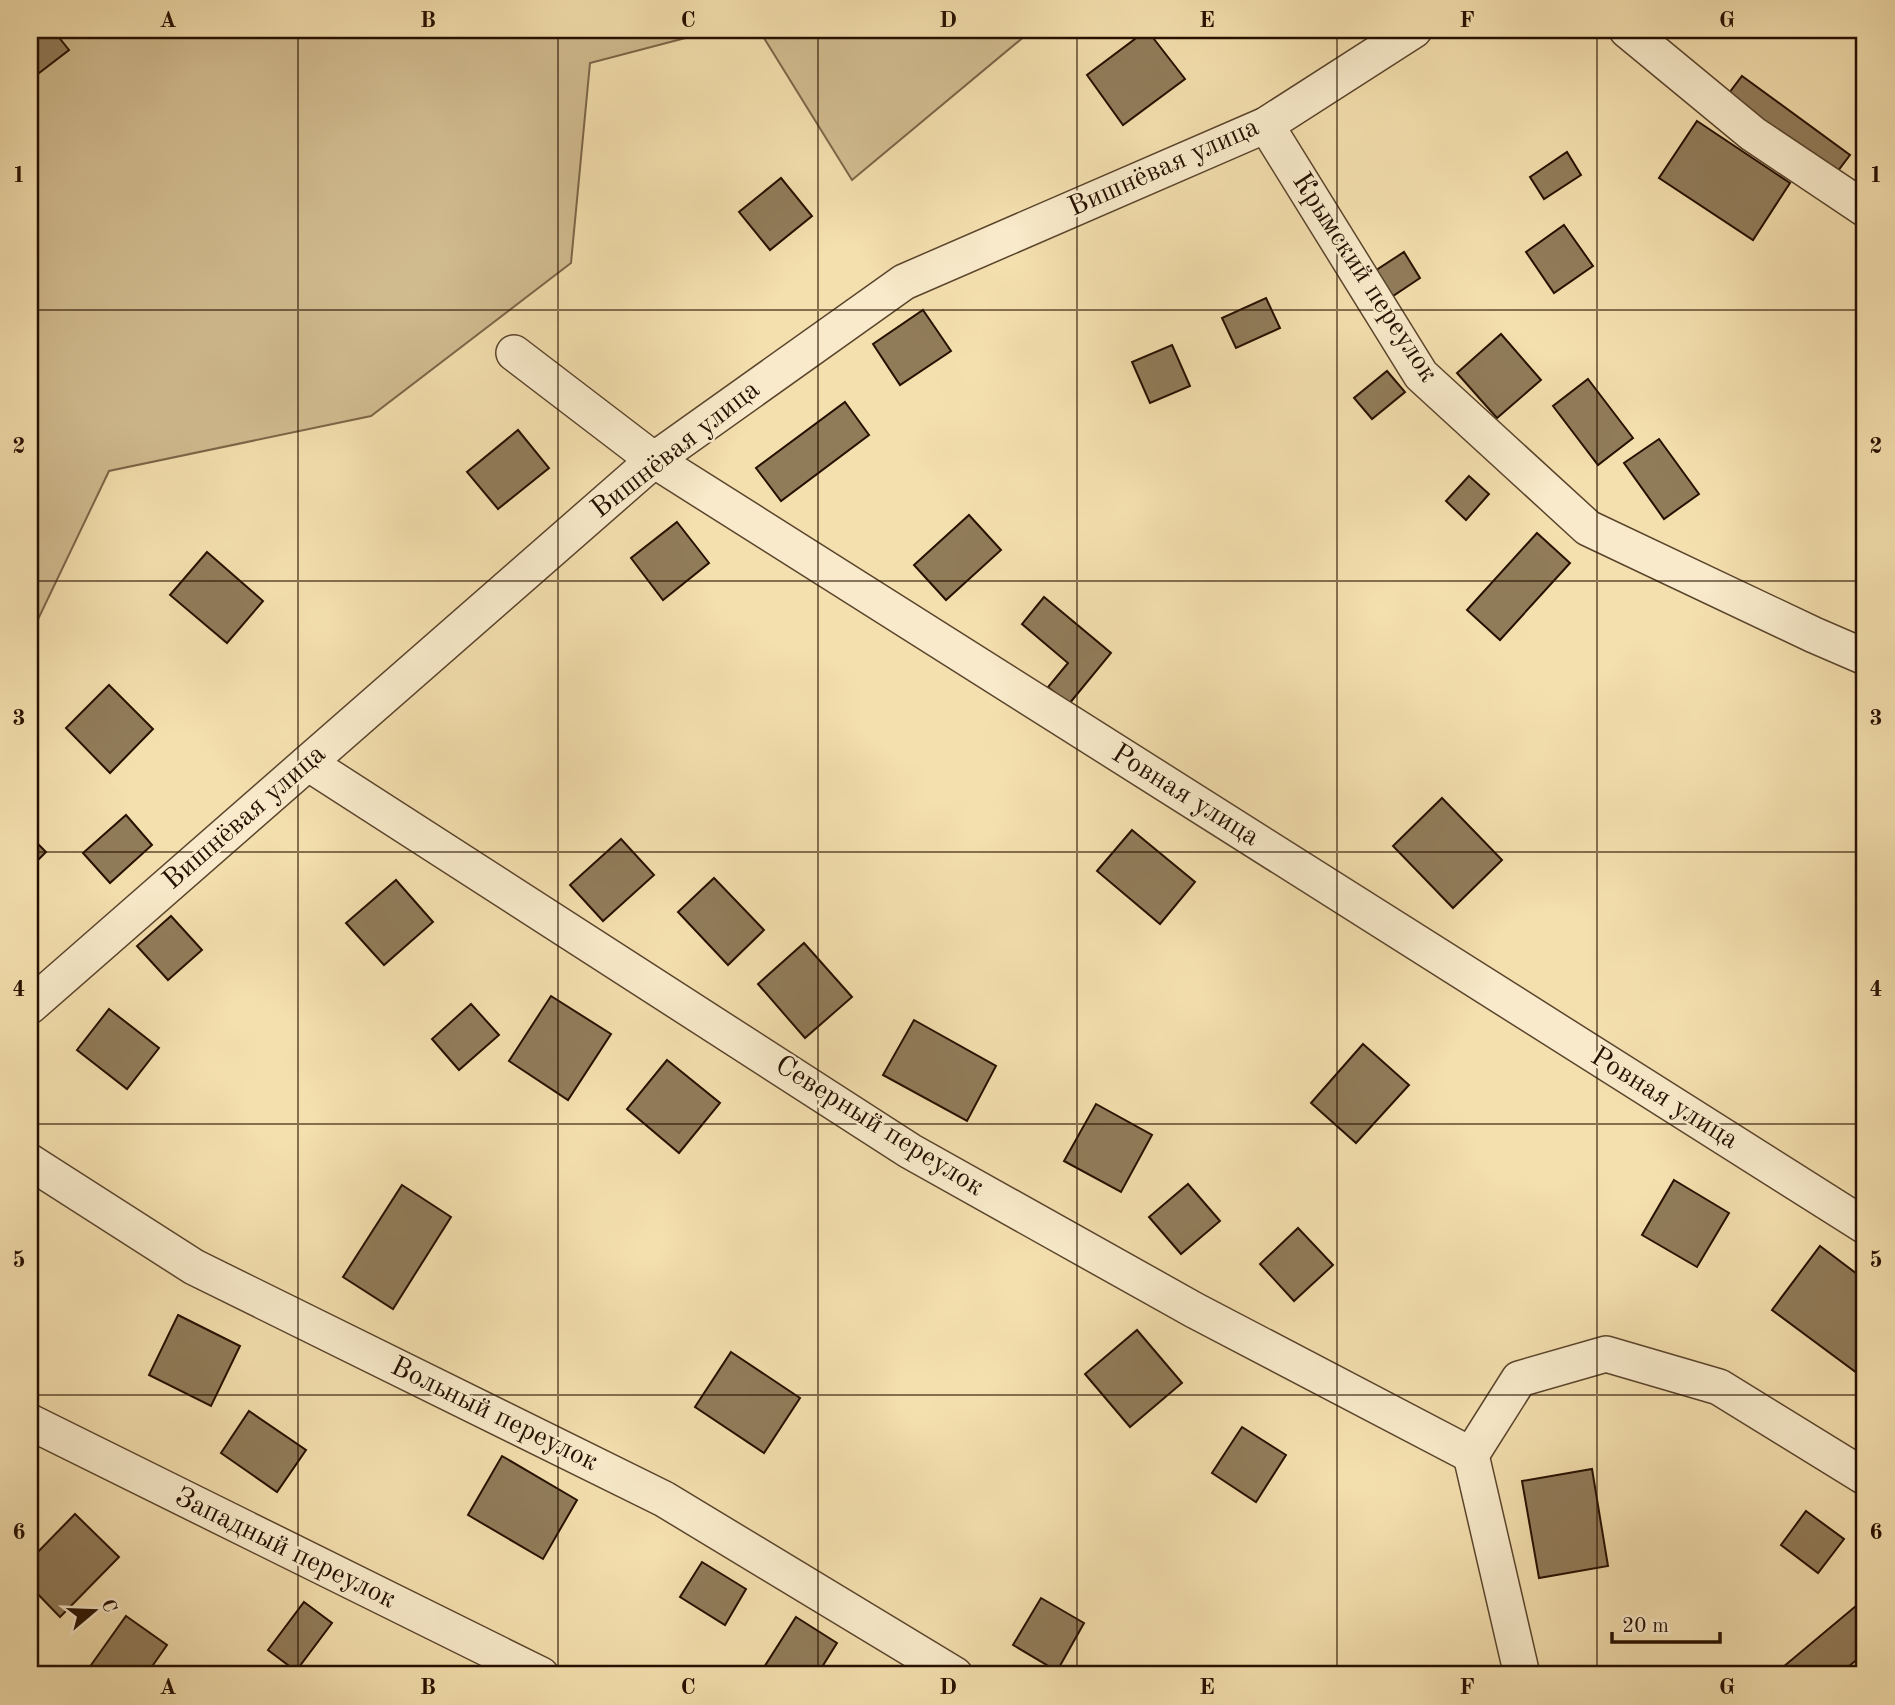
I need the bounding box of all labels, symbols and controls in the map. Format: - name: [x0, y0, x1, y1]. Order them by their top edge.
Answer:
- text: A: [159, 9, 177, 32]
- text: B: [420, 9, 436, 32]
- text: C: [680, 9, 696, 32]
- text: D: [939, 9, 957, 32]
- text: E: [1199, 9, 1215, 32]
- text: F: [1459, 9, 1475, 32]
- text: G: [1719, 9, 1735, 32]
- street label: Вишнёвая улица: [1065, 113, 1264, 223]
- text: 1: [12, 164, 26, 187]
- text: 1: [1869, 164, 1883, 187]
- street label: Крымский переулок: [1286, 168, 1442, 388]
- street label: Вишнёвая улица: [587, 376, 766, 524]
- text: 2: [12, 435, 26, 458]
- text: 2: [1869, 435, 1883, 458]
- text: 3: [12, 707, 26, 730]
- text: 3: [1869, 707, 1883, 730]
- street label: Вишнёвая улица: [158, 740, 332, 896]
- street label: Ровная улица: [1106, 740, 1264, 852]
- text: 4: [12, 978, 26, 1001]
- text: 4: [1869, 978, 1883, 1001]
- street label: Ровная улица: [1585, 1043, 1743, 1155]
- street label: Северный переулок: [770, 1051, 988, 1203]
- text: 5: [12, 1249, 26, 1272]
- text: 5: [1869, 1249, 1883, 1272]
- street label: Вольный переулок: [386, 1353, 602, 1477]
- street label: Западный переулок: [170, 1483, 400, 1615]
- text: 6: [12, 1521, 26, 1544]
- text: 6: [1869, 1521, 1883, 1544]
- north arrow: [60, 1576, 130, 1646]
- text: С: [97, 1597, 119, 1615]
- scale bar: [1612, 1600, 1720, 1644]
- text: 20 m: [1622, 1616, 1669, 1637]
- text: A: [159, 1676, 177, 1699]
- text: B: [420, 1676, 436, 1699]
- text: C: [680, 1676, 696, 1699]
- text: D: [939, 1676, 957, 1699]
- text: E: [1199, 1676, 1215, 1699]
- text: F: [1459, 1676, 1475, 1699]
- text: G: [1719, 1676, 1735, 1699]

